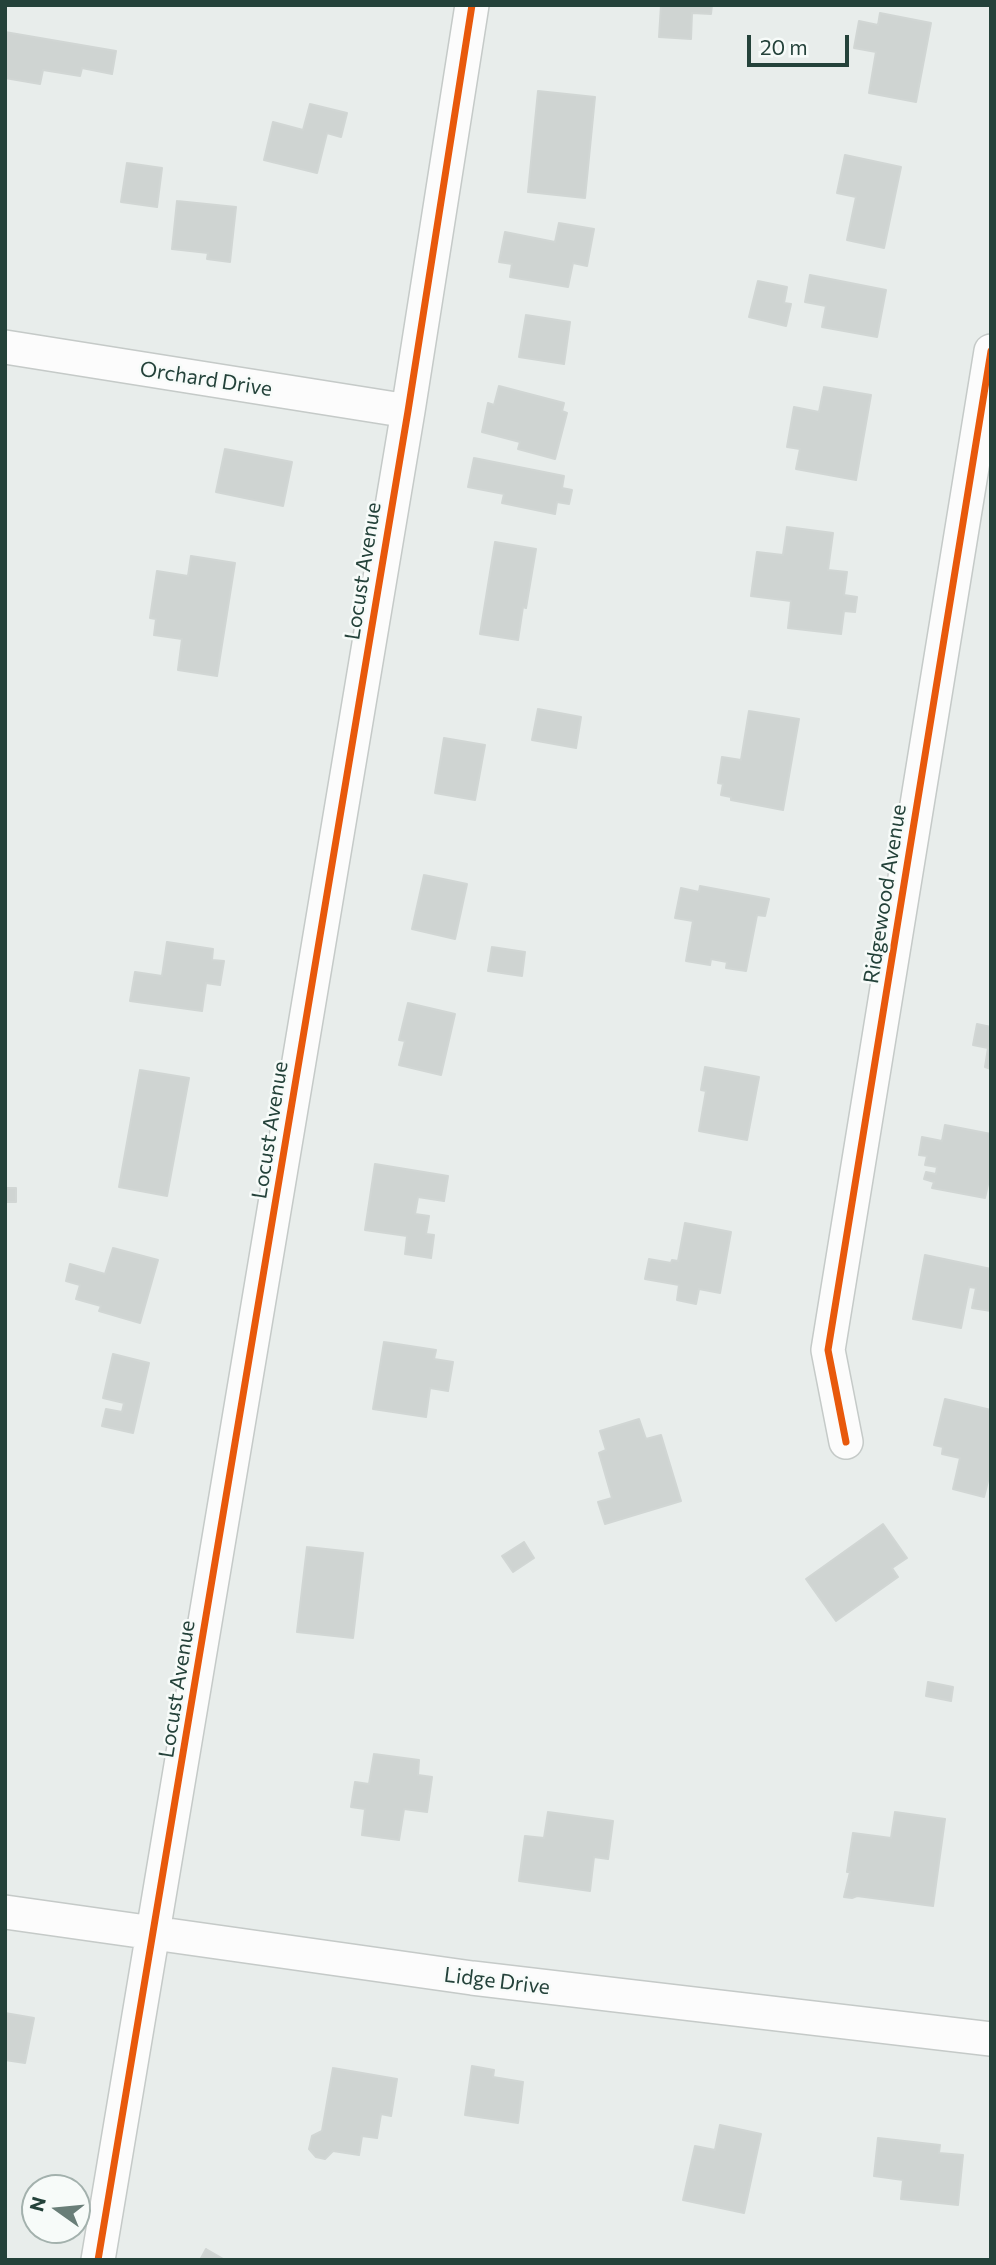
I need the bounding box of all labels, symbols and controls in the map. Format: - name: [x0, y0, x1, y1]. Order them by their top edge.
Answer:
- scale bar: [751, 21, 852, 65]
- text: 20 m: [760, 34, 808, 59]
- street label: Orchard Drive: [138, 356, 274, 402]
- street label: Locust Avenue: [340, 500, 386, 642]
- street label: Ridgewood Avenue: [858, 803, 912, 985]
- street label: Locust Avenue: [247, 1059, 293, 1201]
- street label: Locust Avenue: [154, 1618, 200, 1760]
- street label: Lidge Drive: [443, 1962, 551, 2000]
- north arrow: [21, 2174, 91, 2244]
- text: N: [24, 2194, 50, 2214]

